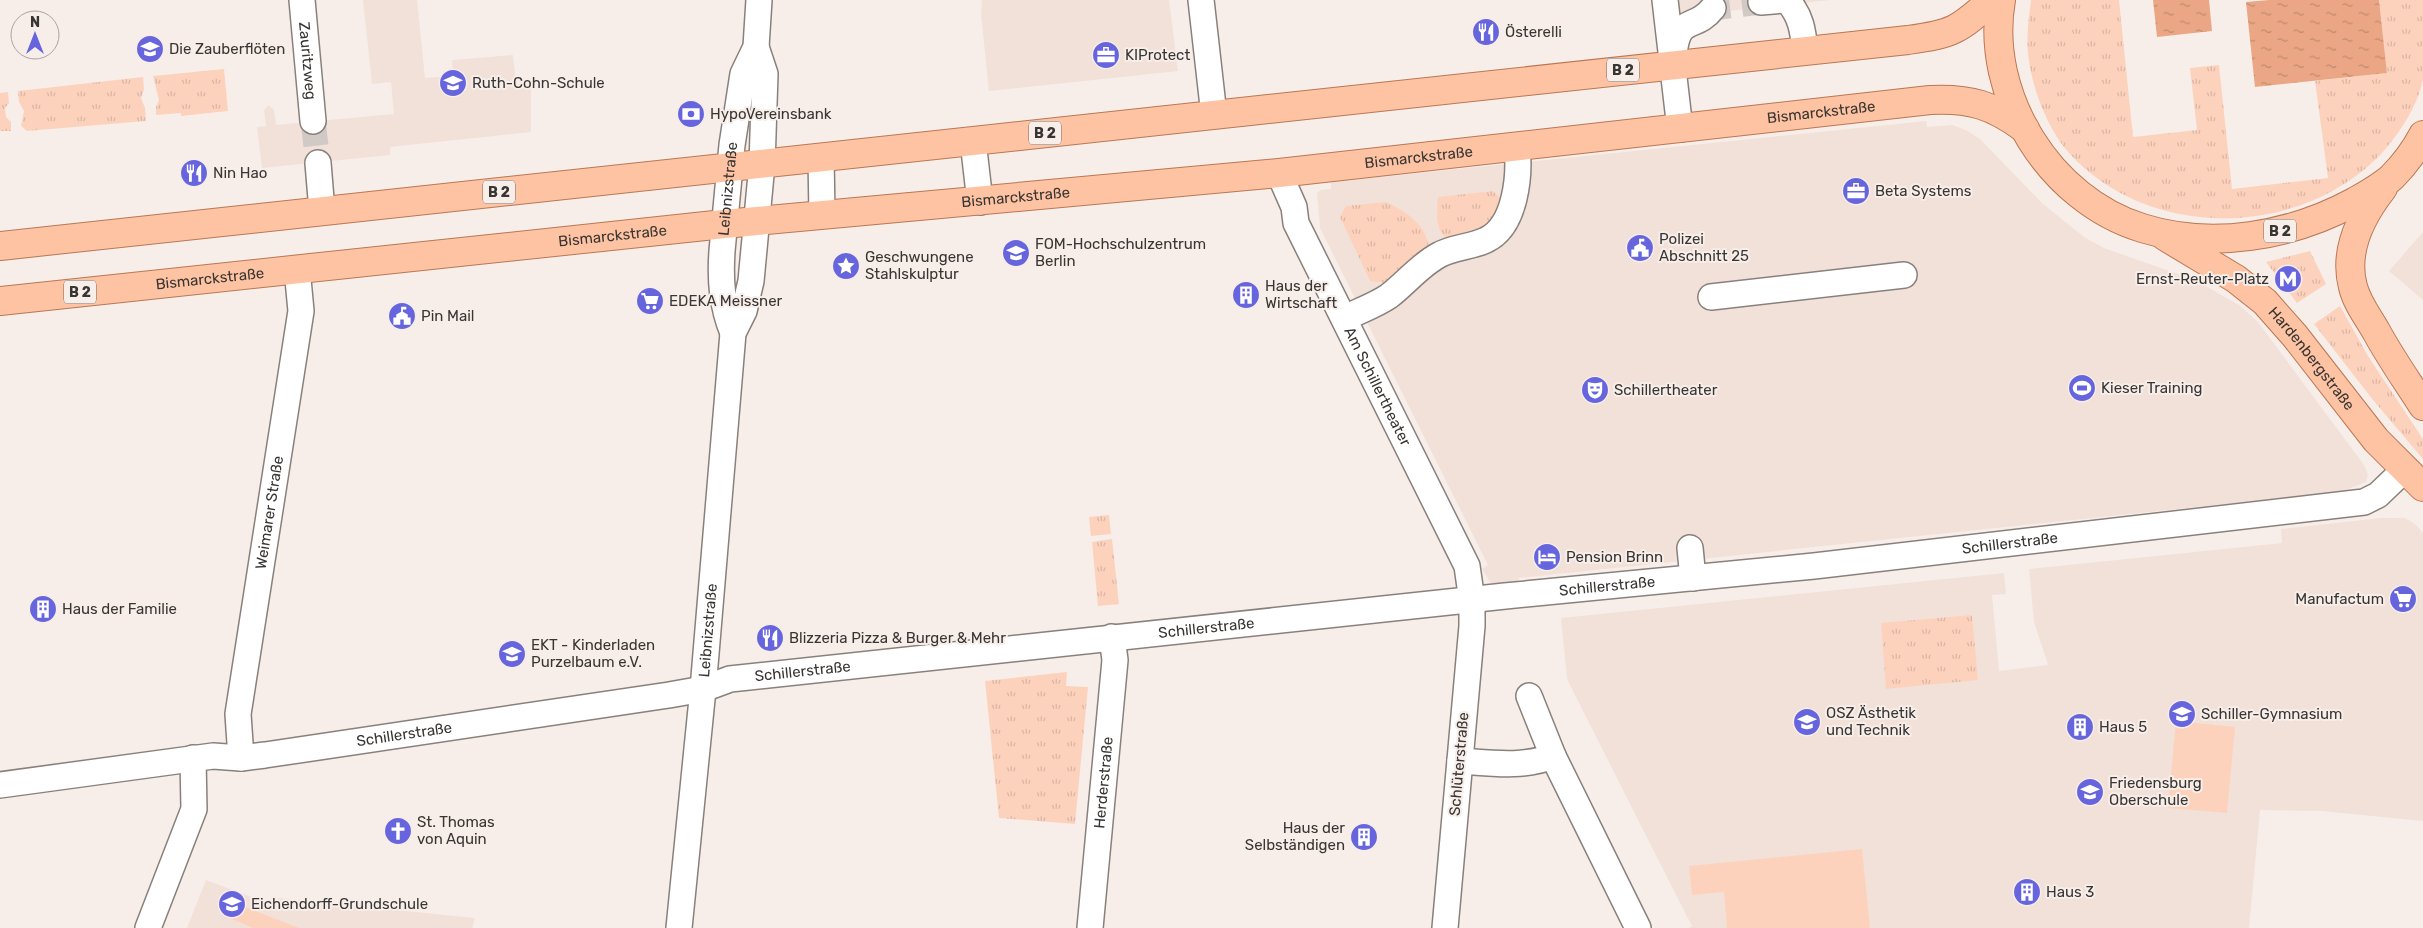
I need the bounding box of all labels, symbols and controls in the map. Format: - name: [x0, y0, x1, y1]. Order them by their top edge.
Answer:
- north arrow: [10, 10, 60, 60]
- text: N: [30, 14, 40, 31]
- restaurant icon: Österelli: [1471, 17, 1501, 47]
- street label: Zauritzweg: [295, 21, 320, 101]
- place label: Österelli: [1505, 23, 1562, 41]
- school or university icon: Die Zauberflöten: [135, 34, 165, 64]
- place label: Die Zauberflöten: [169, 40, 285, 58]
- office icon: KIProtect: [1091, 40, 1121, 70]
- place label: KIProtect: [1125, 46, 1190, 64]
- road number: B 2: [1607, 58, 1639, 82]
- school or university icon: Ruth-Cohn-Schule: [438, 68, 468, 98]
- place label: Ruth-Cohn-Schule: [472, 74, 605, 92]
- street label: Bismarckstraße: [1766, 97, 1876, 127]
- bank icon: HypoVereinsbank: [676, 99, 706, 129]
- place label: HypoVereinsbank: [710, 105, 832, 123]
- road number: B 2: [1029, 122, 1061, 144]
- street label: Leibnizstraße: [714, 141, 741, 237]
- street label: Bismarckstraße: [1364, 142, 1474, 172]
- restaurant icon: Nin Hao: [179, 158, 209, 188]
- place label: Nin Hao: [213, 164, 267, 182]
- office icon: Beta Systems: [1841, 176, 1871, 206]
- road number: B 2: [483, 180, 515, 203]
- place label: Beta Systems: [1875, 182, 1972, 200]
- street label: Bismarckstraße: [961, 183, 1071, 211]
- road number: B 2: [2264, 220, 2296, 242]
- street label: Bismarckstraße: [557, 221, 668, 251]
- place label: Polizei Abschnitt 25: [1659, 230, 1749, 265]
- public building icon: Polizei Abschnitt 25: [1625, 233, 1655, 263]
- place label: FOM-Hochschulzentrum Berlin: [1035, 235, 1206, 270]
- school or university icon: FOM-Hochschulzentrum Berlin: [1001, 238, 1031, 268]
- place label: Geschwungene Stahlskulptur: [865, 248, 974, 283]
- place icon: Geschwungene Stahlskulptur: [831, 251, 861, 281]
- street label: Bismarckstraße: [155, 264, 265, 293]
- metro station icon: Ernst-Reuter-Platz: [2273, 264, 2303, 294]
- place label: Ernst-Reuter-Platz: [2136, 270, 2269, 288]
- place label: Haus der Wirtschaft: [1265, 277, 1337, 312]
- road number: B 2: [64, 280, 96, 304]
- building icon: Haus der Wirtschaft: [1231, 280, 1261, 310]
- supermarket icon: EDEKA Meissner: [635, 286, 665, 316]
- place label: EDEKA Meissner: [669, 292, 783, 310]
- public building icon: Pin Mail: [387, 301, 417, 331]
- street label: Hardenbergstraße: [2265, 303, 2358, 414]
- place label: Pin Mail: [421, 307, 475, 325]
- street label: Am Schillertheater: [1340, 324, 1415, 449]
- sports icon: Kieser Training: [2067, 373, 2097, 403]
- theatre icon: Schillertheater: [1580, 375, 1610, 405]
- place label: Kieser Training: [2101, 379, 2202, 397]
- place label: Schillertheater: [1614, 381, 1718, 399]
- street label: Weimarer Straße: [252, 454, 287, 571]
- street label: Schillerstraße: [1961, 529, 2059, 558]
- hotel icon: Pension Brinn: [1532, 542, 1562, 572]
- place label: Pension Brinn: [1566, 548, 1663, 566]
- street label: Schillerstraße: [1558, 572, 1656, 600]
- street label: Leibnizstraße: [695, 583, 721, 678]
- supermarket icon: Manufactum: [2388, 584, 2418, 614]
- place label: Manufactum: [2295, 590, 2384, 608]
- building icon: Haus der Familie: [28, 594, 58, 624]
- place label: Haus der Familie: [62, 600, 177, 618]
- street label: Schillerstraße: [1157, 614, 1255, 642]
- restaurant icon: Blizzeria Pizza & Burger & Mehr: [755, 623, 785, 653]
- place label: Blizzeria Pizza & Burger & Mehr: [789, 629, 1006, 647]
- place label: EKT - Kinderladen Purzelbaum e.V.: [531, 636, 655, 671]
- school or university icon: EKT - Kinderladen Purzelbaum e.V.: [497, 639, 527, 669]
- street label: Schillerstraße: [754, 657, 852, 685]
- school or university icon: Schiller-Gymnasium: [2167, 699, 2197, 729]
- place label: OSZ Ästhetik und Technik: [1826, 704, 1916, 739]
- place label: Schiller-Gymnasium: [2201, 705, 2342, 723]
- school or university icon: OSZ Ästhetik und Technik: [1792, 707, 1822, 737]
- street label: Schlüterstraße: [1446, 711, 1472, 817]
- building icon: Haus 5: [2065, 712, 2095, 742]
- street label: Schillerstraße: [355, 718, 453, 750]
- place label: Haus 5: [2099, 718, 2147, 736]
- street label: Herderstraße: [1090, 736, 1117, 829]
- place label: Friedensburg Oberschule: [2109, 774, 2202, 809]
- school or university icon: Friedensburg Oberschule: [2075, 777, 2105, 807]
- place label: St. Thomas von Aquin: [417, 813, 495, 848]
- church icon: St. Thomas von Aquin: [383, 816, 413, 846]
- place label: Haus der Selbständigen: [1245, 819, 1345, 854]
- building icon: Haus der Selbständigen: [1349, 822, 1379, 852]
- building icon: Haus 3: [2012, 877, 2042, 907]
- place label: Haus 3: [2046, 883, 2094, 901]
- school or university icon: Eichendorff-Grundschule: [217, 889, 247, 919]
- place label: Eichendorff-Grundschule: [251, 895, 428, 913]

